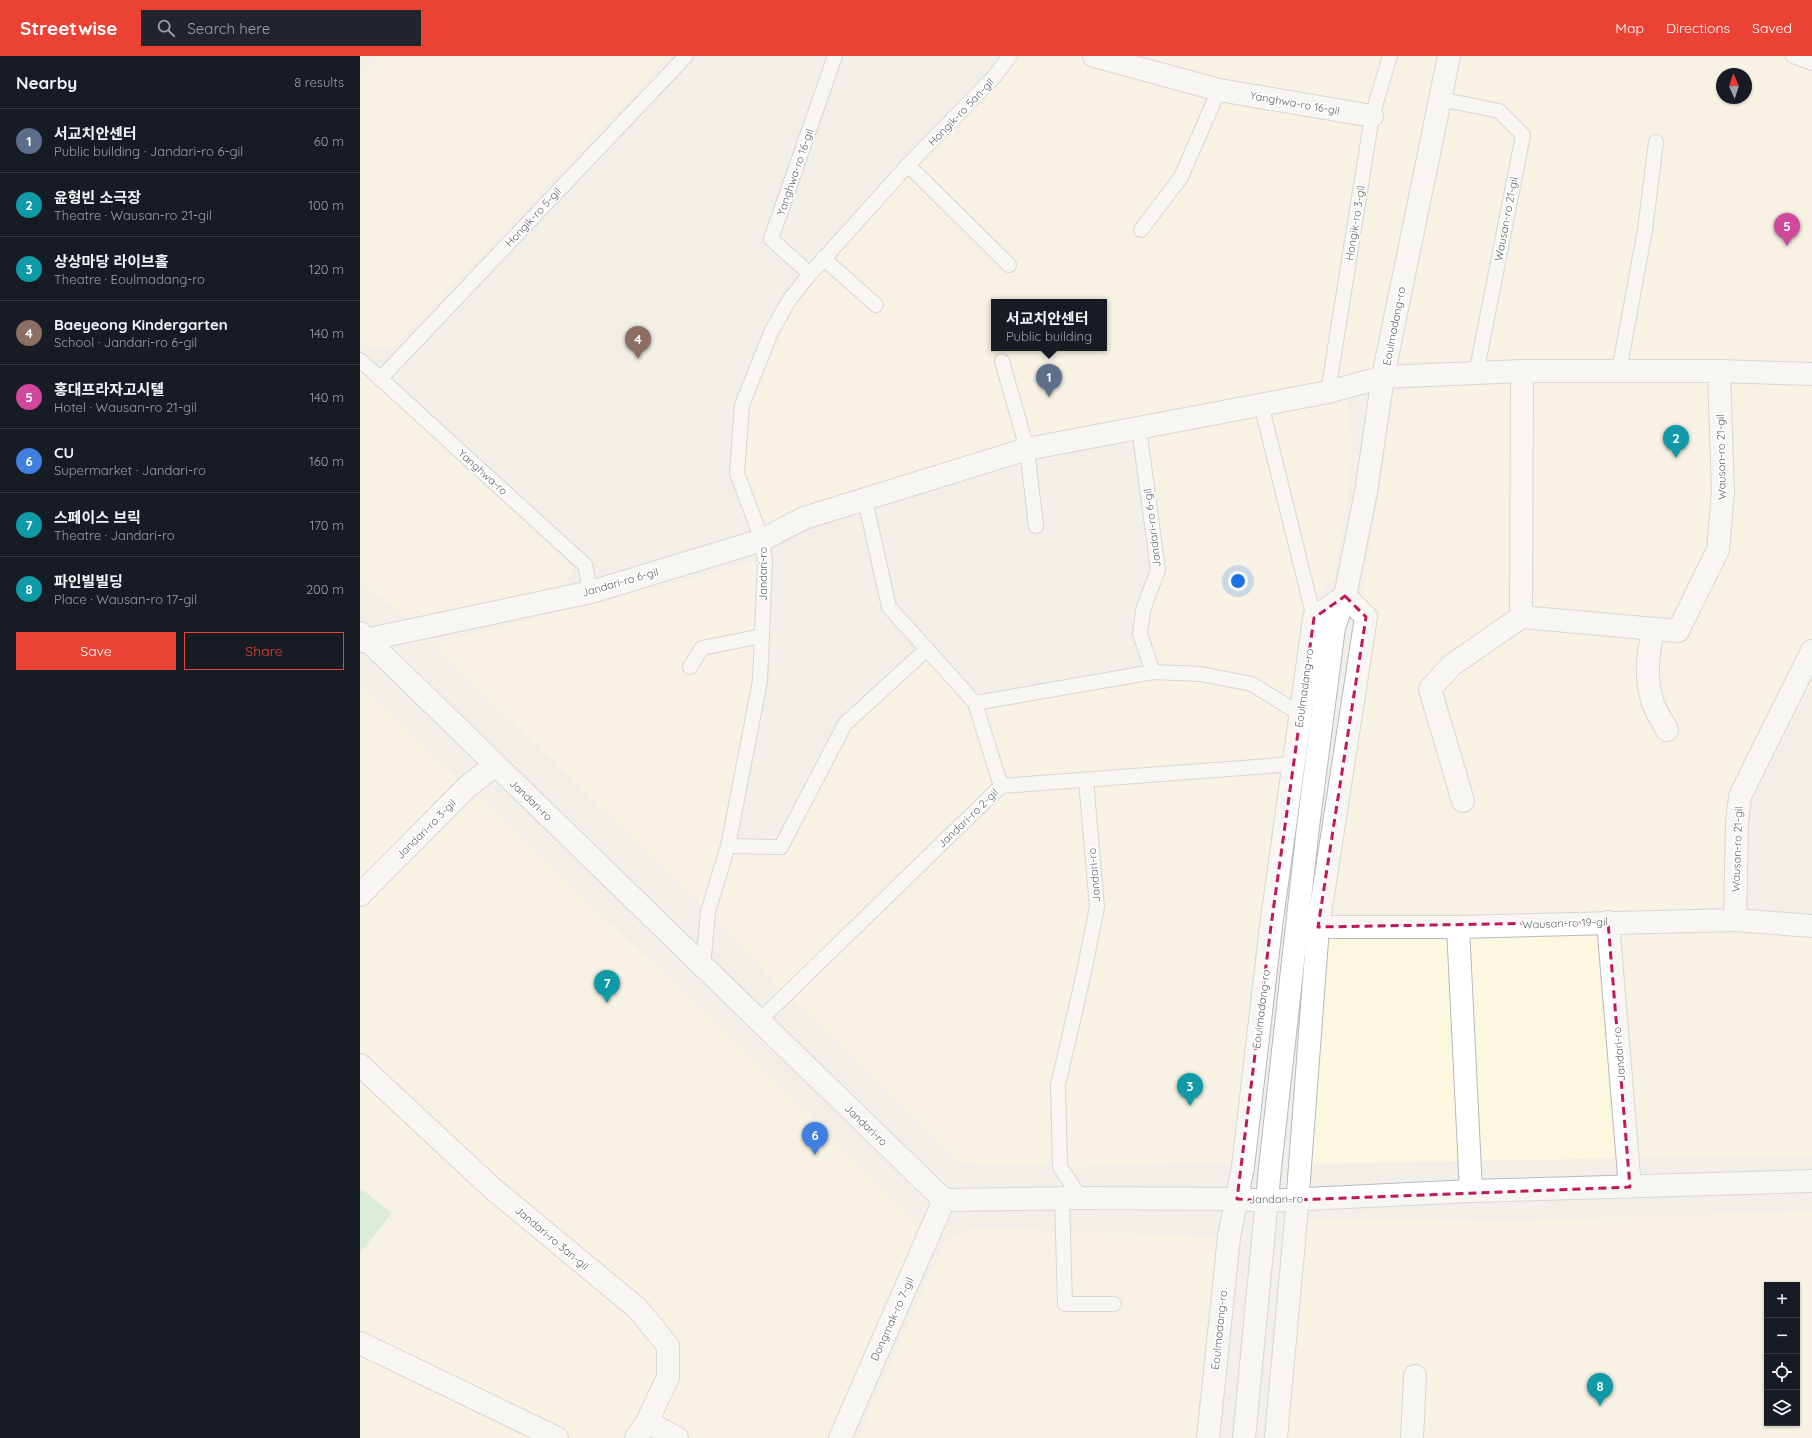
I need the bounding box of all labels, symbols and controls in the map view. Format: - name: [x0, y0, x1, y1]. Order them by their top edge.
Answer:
- search box: [141, 10, 421, 46]
- text: Streetwise: [20, 16, 117, 40]
- icon: search: [155, 17, 177, 39]
- text: Search here: [187, 19, 270, 38]
- text: Map: [1615, 19, 1644, 37]
- text: Directions: [1666, 19, 1730, 37]
- text: Saved: [1752, 19, 1792, 37]
- north arrow: [1716, 68, 1752, 104]
- text: Nearby: [16, 72, 77, 93]
- text: 8 results: [294, 74, 344, 90]
- street label: Hongik-ro 5an-gil: [925, 75, 997, 149]
- street label: Yanghwa-ro 16-gil: [1249, 88, 1341, 118]
- text: 서교치안센터: [54, 124, 137, 143]
- street label: Yanghwa-ro 16-gil: [774, 127, 816, 217]
- text: 1: [26, 133, 32, 149]
- text: 60 m: [314, 133, 344, 149]
- text: Public building · Jandari-ro 6-gil: [54, 143, 243, 159]
- street label: Wausan-ro 21-gil: [1491, 176, 1521, 262]
- street label: Hongik-ro 5-gil: [502, 184, 564, 250]
- street label: Hongik-ro 3-gil: [1342, 184, 1368, 262]
- text: 윤형빈 소극장: [54, 188, 141, 207]
- text: 2: [25, 197, 33, 213]
- text: 100 m: [308, 197, 344, 213]
- text: Theatre · Wausan-ro 21-gil: [54, 207, 212, 223]
- pin: 5: [1774, 213, 1800, 246]
- text: 상상마당 라이브홀: [54, 252, 169, 271]
- text: 3: [26, 261, 32, 277]
- text: 120 m: [309, 261, 344, 277]
- text: Theatre · Eoulmadang-ro: [54, 271, 205, 287]
- street label: Eoulmadang-ro: [1380, 285, 1409, 367]
- popup: [991, 299, 1107, 351]
- text: 서교치안센터: [1006, 309, 1089, 328]
- text: Baeyeong Kindergarten: [54, 315, 228, 334]
- text: 4: [25, 325, 33, 341]
- text: 140 m: [309, 325, 344, 341]
- pin: 4: [625, 326, 651, 359]
- text: Public building: [1006, 328, 1092, 344]
- text: School · Jandari-ro 6-gil: [54, 334, 197, 350]
- pin: 1: [1036, 364, 1062, 397]
- text: 홍대프라자고시텔: [54, 380, 164, 399]
- text: 5: [25, 389, 33, 405]
- text: 140 m: [309, 389, 344, 405]
- text: Hotel · Wausan-ro 21-gil: [54, 399, 197, 415]
- street label: Wausan-ro 21-gil: [1713, 414, 1729, 500]
- pin: 2: [1663, 425, 1689, 458]
- text: CU: [54, 443, 74, 462]
- street label: Yanghwa-ro: [455, 446, 511, 498]
- text: 6: [25, 453, 33, 469]
- text: 160 m: [309, 453, 344, 469]
- text: Supermarket · Jandari-ro: [54, 462, 206, 478]
- street label: Jandari-ro 6-gil: [1140, 488, 1164, 568]
- text: 스페이스 브릭: [54, 508, 141, 527]
- text: 7: [25, 517, 33, 533]
- text: 170 m: [309, 517, 344, 533]
- text: Theatre · Jandari-ro: [54, 527, 175, 543]
- street label: Jandari-ro: [756, 547, 770, 601]
- street label: Jandari-ro 6-gil: [580, 564, 660, 600]
- your location: [1228, 571, 1248, 591]
- text: 파인빌빌딩: [54, 572, 123, 591]
- text: 8: [25, 581, 33, 597]
- text: 200 m: [306, 581, 344, 597]
- text: Place · Wausan-ro 17-gil: [54, 591, 197, 607]
- button: Save: [16, 632, 176, 670]
- button: Share: [184, 632, 344, 670]
- street label: Eoulmadang-ro: [1292, 647, 1317, 728]
- street label: Jandari-ro: [507, 776, 556, 824]
- street label: Jandari-ro 2-gil: [935, 785, 1001, 851]
- street label: Jandari-ro 3-gil: [393, 796, 459, 862]
- street label: Wausan-ro 21-gil: [1729, 806, 1745, 892]
- street label: Jandari-ro: [1085, 847, 1103, 903]
- street label: Wausan-ro 19-gil: [1522, 915, 1608, 931]
- street label: Eoulmadang-ro: [1249, 968, 1273, 1049]
- pin: 7: [594, 970, 620, 1003]
- street label: Jandari-ro: [1610, 1026, 1628, 1082]
- pin: 3: [1177, 1073, 1203, 1106]
- street label: Jandari-ro: [842, 1101, 891, 1149]
- pin: 6: [802, 1122, 828, 1155]
- street label: Jandari-ro: [1249, 1192, 1304, 1206]
- street label: Jandari-ro 3an-gil: [512, 1203, 592, 1273]
- street label: Dongmak-ro 7-gil: [867, 1275, 917, 1363]
- map controls: [1764, 1282, 1800, 1426]
- button: +: [1764, 1282, 1800, 1318]
- street label: Eoulmadang-ro: [1208, 1289, 1230, 1370]
- button: −: [1764, 1318, 1800, 1354]
- button: locate: [1764, 1354, 1800, 1390]
- pin: 8: [1587, 1373, 1613, 1406]
- button: layers: [1764, 1390, 1800, 1426]

